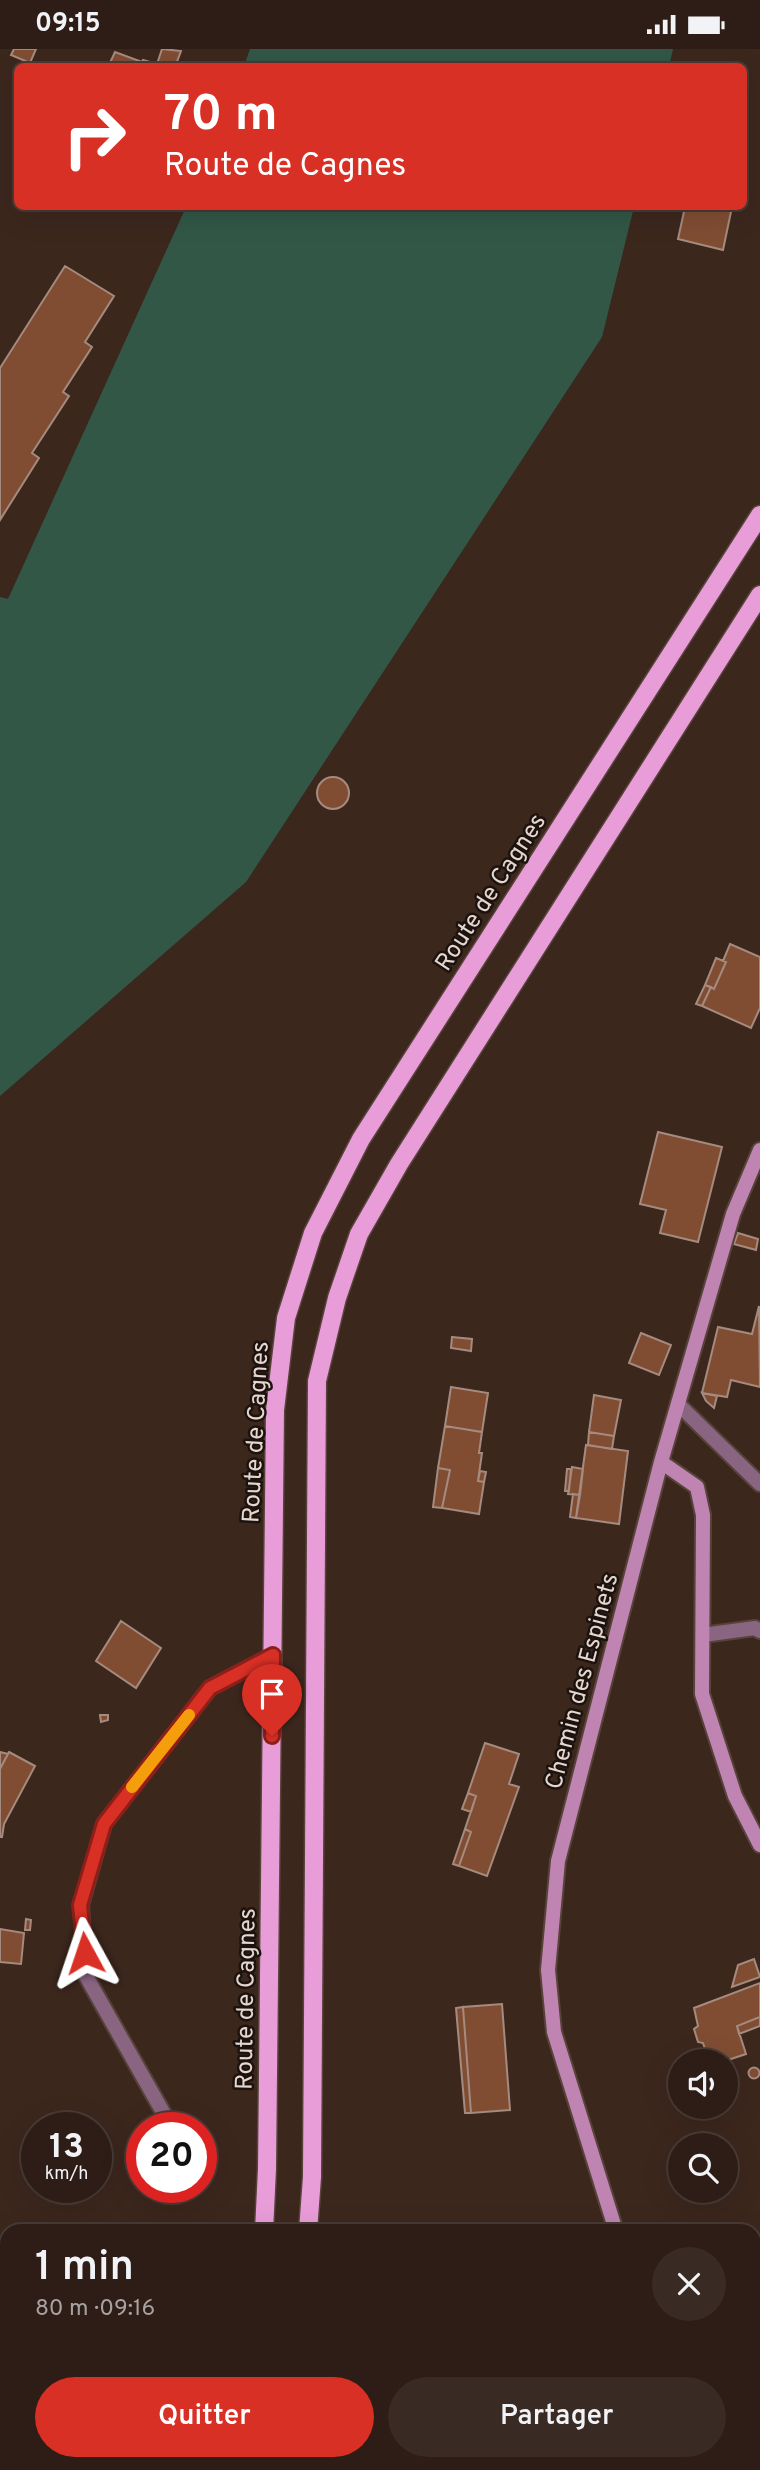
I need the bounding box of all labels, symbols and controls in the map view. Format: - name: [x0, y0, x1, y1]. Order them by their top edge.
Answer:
- text: 09:15: [35, 8, 101, 41]
- text: 70 m: [164, 86, 278, 148]
- icon: right: [49, 91, 140, 182]
- text: Route de Cagnes: [164, 147, 406, 187]
- street label: Route de Cagnes: [430, 809, 554, 977]
- street label: Route de Cagnes: [237, 1341, 277, 1524]
- street label: Chemin des Espinets: [540, 1570, 626, 1793]
- pin: [242, 1664, 302, 1736]
- icon: arrive: [253, 1675, 291, 1713]
- street label: Route de Cagnes: [230, 1908, 264, 2090]
- position arrow: [48, 1916, 122, 1990]
- map controls: [668, 2049, 738, 2203]
- button: sound: [668, 2049, 738, 2119]
- speed limit sign: 20: [126, 2112, 217, 2203]
- text: 13: [49, 2126, 84, 2170]
- button: search: [668, 2133, 738, 2203]
- text: km/h: [45, 2163, 88, 2186]
- text: 1 min: [35, 2242, 134, 2295]
- button: close: [652, 2247, 726, 2321]
- text: 80 m · 09:16: [35, 2295, 155, 2324]
- button: Quitter: [35, 2377, 374, 2457]
- button: Partager: [388, 2377, 726, 2457]

